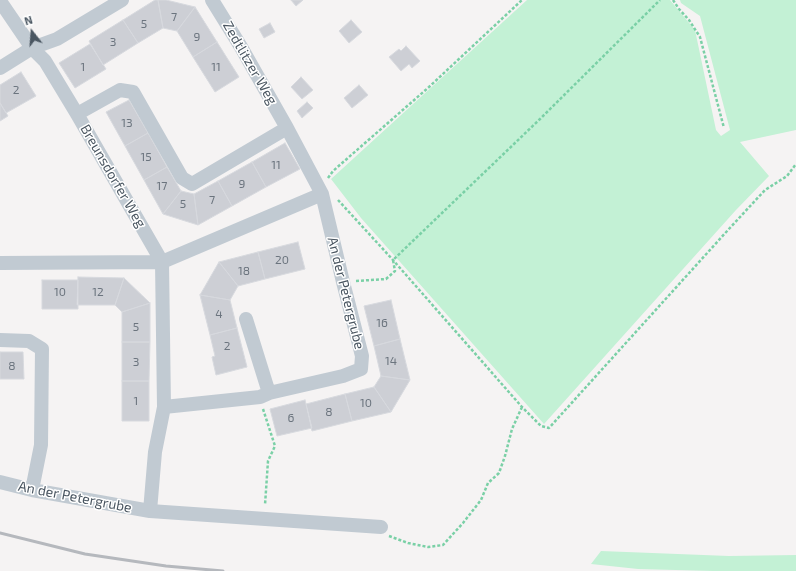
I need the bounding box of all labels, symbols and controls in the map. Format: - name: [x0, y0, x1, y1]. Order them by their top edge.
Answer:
- house number: 7: [171, 10, 177, 24]
- north arrow: [12, 12, 52, 52]
- text: N: [23, 13, 34, 27]
- house number: 5: [141, 17, 147, 31]
- street label: Zedtlitzer Weg: [219, 18, 281, 108]
- house number: 9: [194, 30, 200, 44]
- house number: 3: [110, 35, 116, 49]
- house number: 1: [81, 60, 85, 74]
- house number: 11: [211, 60, 221, 74]
- house number: 2: [13, 83, 19, 97]
- house number: 13: [121, 116, 133, 130]
- street label: Breunsdorfer Weg: [77, 121, 149, 231]
- house number: 15: [140, 150, 152, 164]
- house number: 11: [271, 158, 281, 172]
- house number: 9: [239, 177, 245, 191]
- house number: 17: [157, 179, 167, 193]
- house number: 7: [209, 193, 215, 207]
- house number: 5: [180, 197, 186, 211]
- street label: An der Petergrube: [324, 235, 368, 351]
- house number: 20: [275, 253, 289, 267]
- house number: 18: [238, 264, 250, 278]
- house number: 10: [54, 285, 66, 299]
- house number: 12: [92, 285, 104, 299]
- house number: 4: [215, 307, 223, 321]
- house number: 16: [376, 316, 388, 330]
- house number: 5: [133, 320, 139, 334]
- house number: 2: [224, 339, 230, 353]
- house number: 14: [385, 354, 397, 368]
- house number: 3: [133, 355, 139, 369]
- house number: 8: [8, 359, 16, 373]
- house number: 1: [134, 394, 138, 408]
- house number: 10: [360, 396, 372, 410]
- house number: 8: [325, 405, 333, 419]
- house number: 6: [288, 411, 294, 425]
- street label: An der Petergrube: [17, 478, 133, 516]

